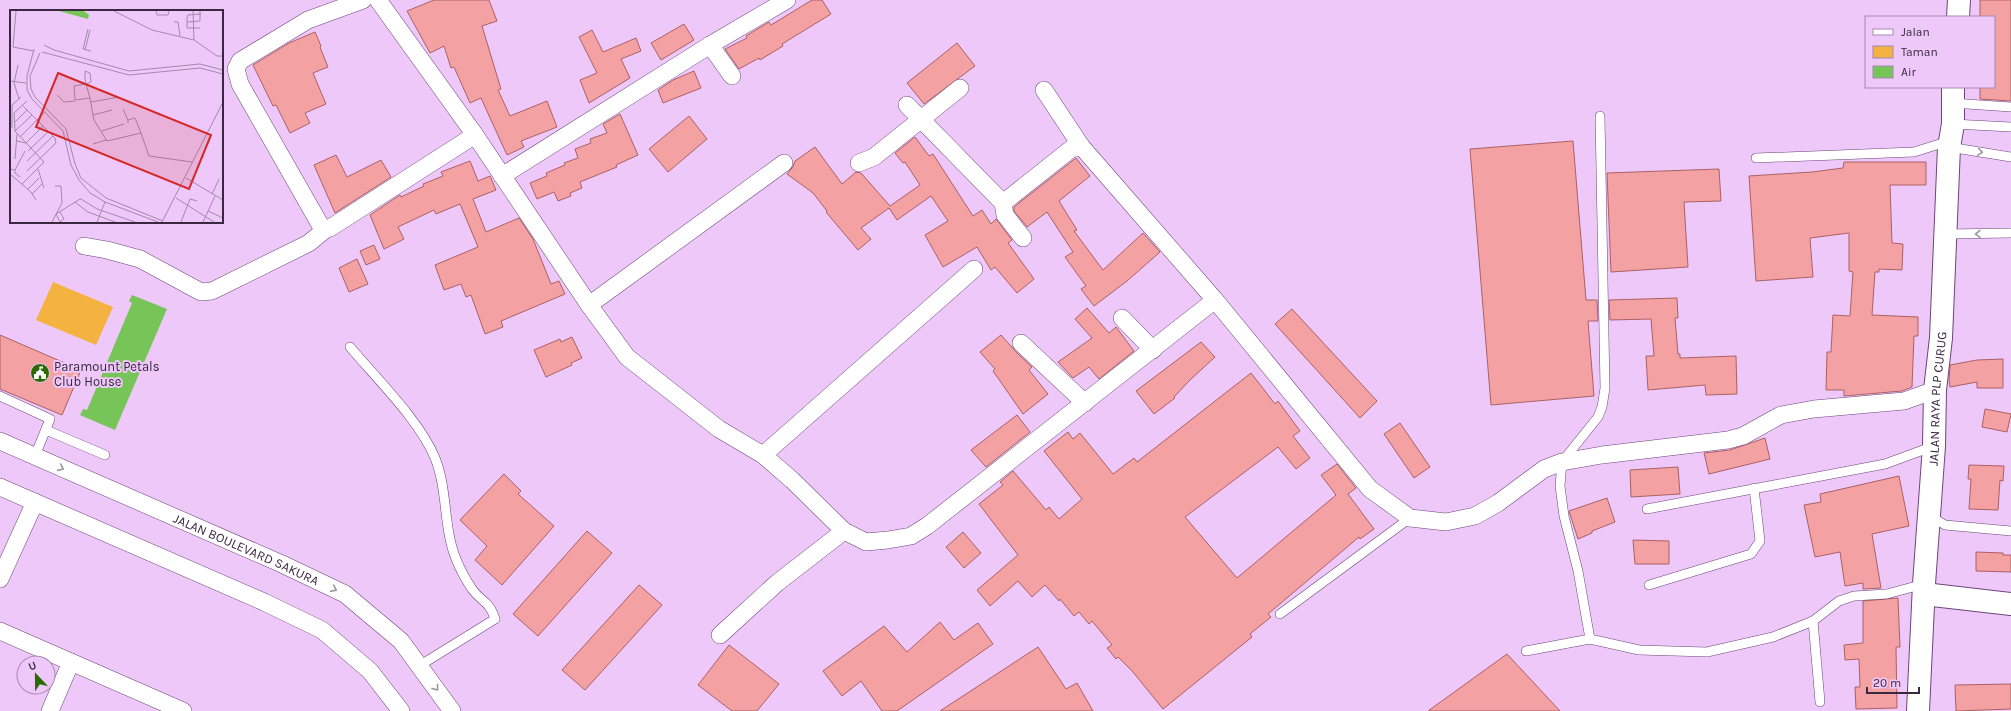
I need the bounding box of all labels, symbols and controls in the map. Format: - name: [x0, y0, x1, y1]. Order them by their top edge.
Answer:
- inset map: [10, 10, 223, 223]
- legend: [1865, 16, 1995, 88]
- text: Jalan: [1901, 25, 1930, 39]
- text: Taman: [1901, 45, 1938, 59]
- text: Air: [1901, 65, 1916, 79]
- one-way arrow: [1977, 147, 1983, 156]
- one-way arrow: [1975, 230, 1981, 238]
- street label: JALAN RAYA PLP CURUG: [1925, 331, 1949, 467]
- place label: Paramount Petals Club House: [54, 359, 160, 389]
- public building icon: Paramount Petals Club House: [29, 362, 51, 384]
- one-way arrow: [58, 463, 65, 471]
- street label: JALAN BOULEVARD SAKURA: [171, 510, 322, 588]
- one-way arrow: [329, 584, 337, 592]
- north arrow: [16, 655, 56, 695]
- text: U: [26, 659, 38, 674]
- scale bar: [1867, 669, 1919, 695]
- text: 20 m: [1873, 676, 1901, 690]
- one-way arrow: [432, 683, 439, 690]

